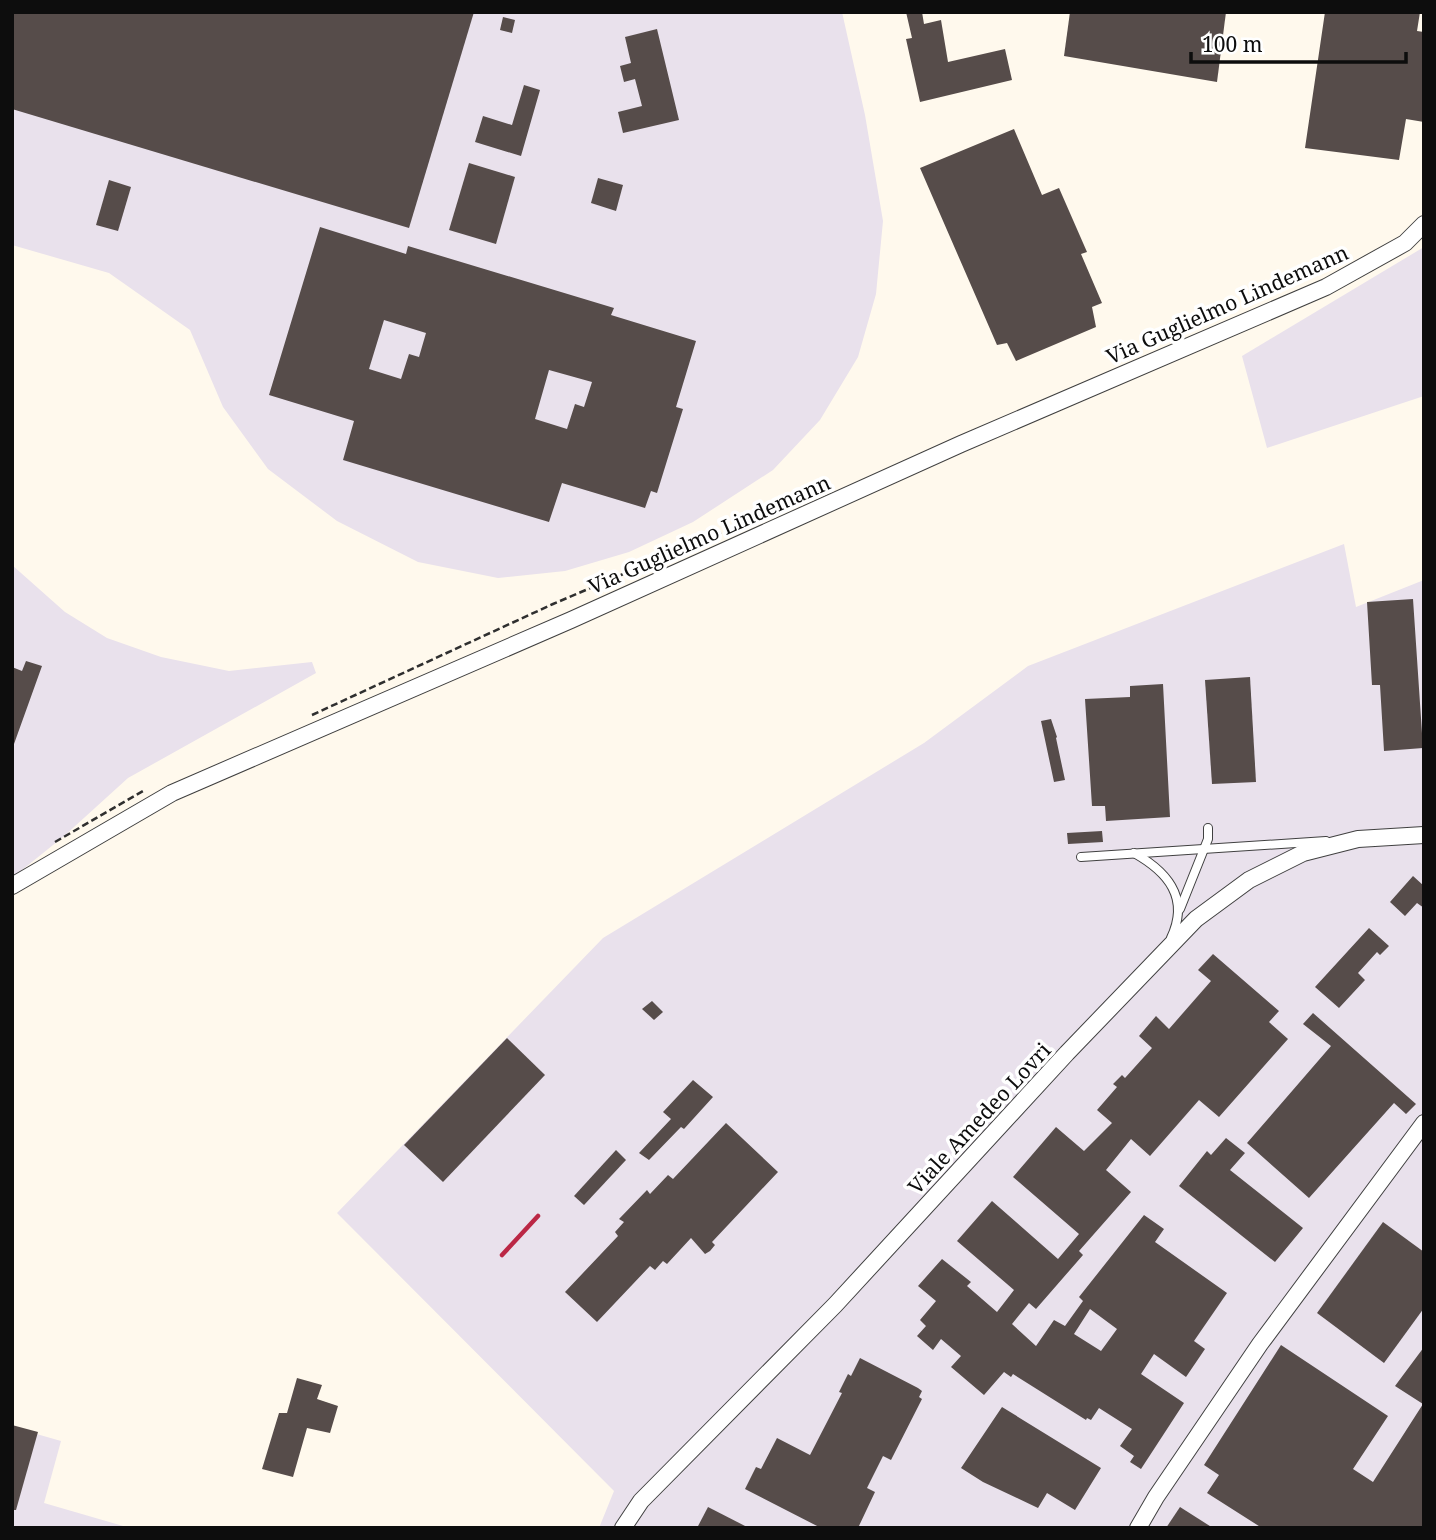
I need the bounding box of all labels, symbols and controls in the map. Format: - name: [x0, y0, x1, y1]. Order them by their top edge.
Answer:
- scale bar: [1191, 21, 1406, 65]
- text: 100 m: [1202, 30, 1263, 58]
- street label: Via Guglielmo Lindemann: [1101, 238, 1353, 370]
- street label: Via Guglielmo Lindemann: [583, 468, 835, 600]
- street label: Viale Amedeo Lovri: [901, 1036, 1057, 1200]

